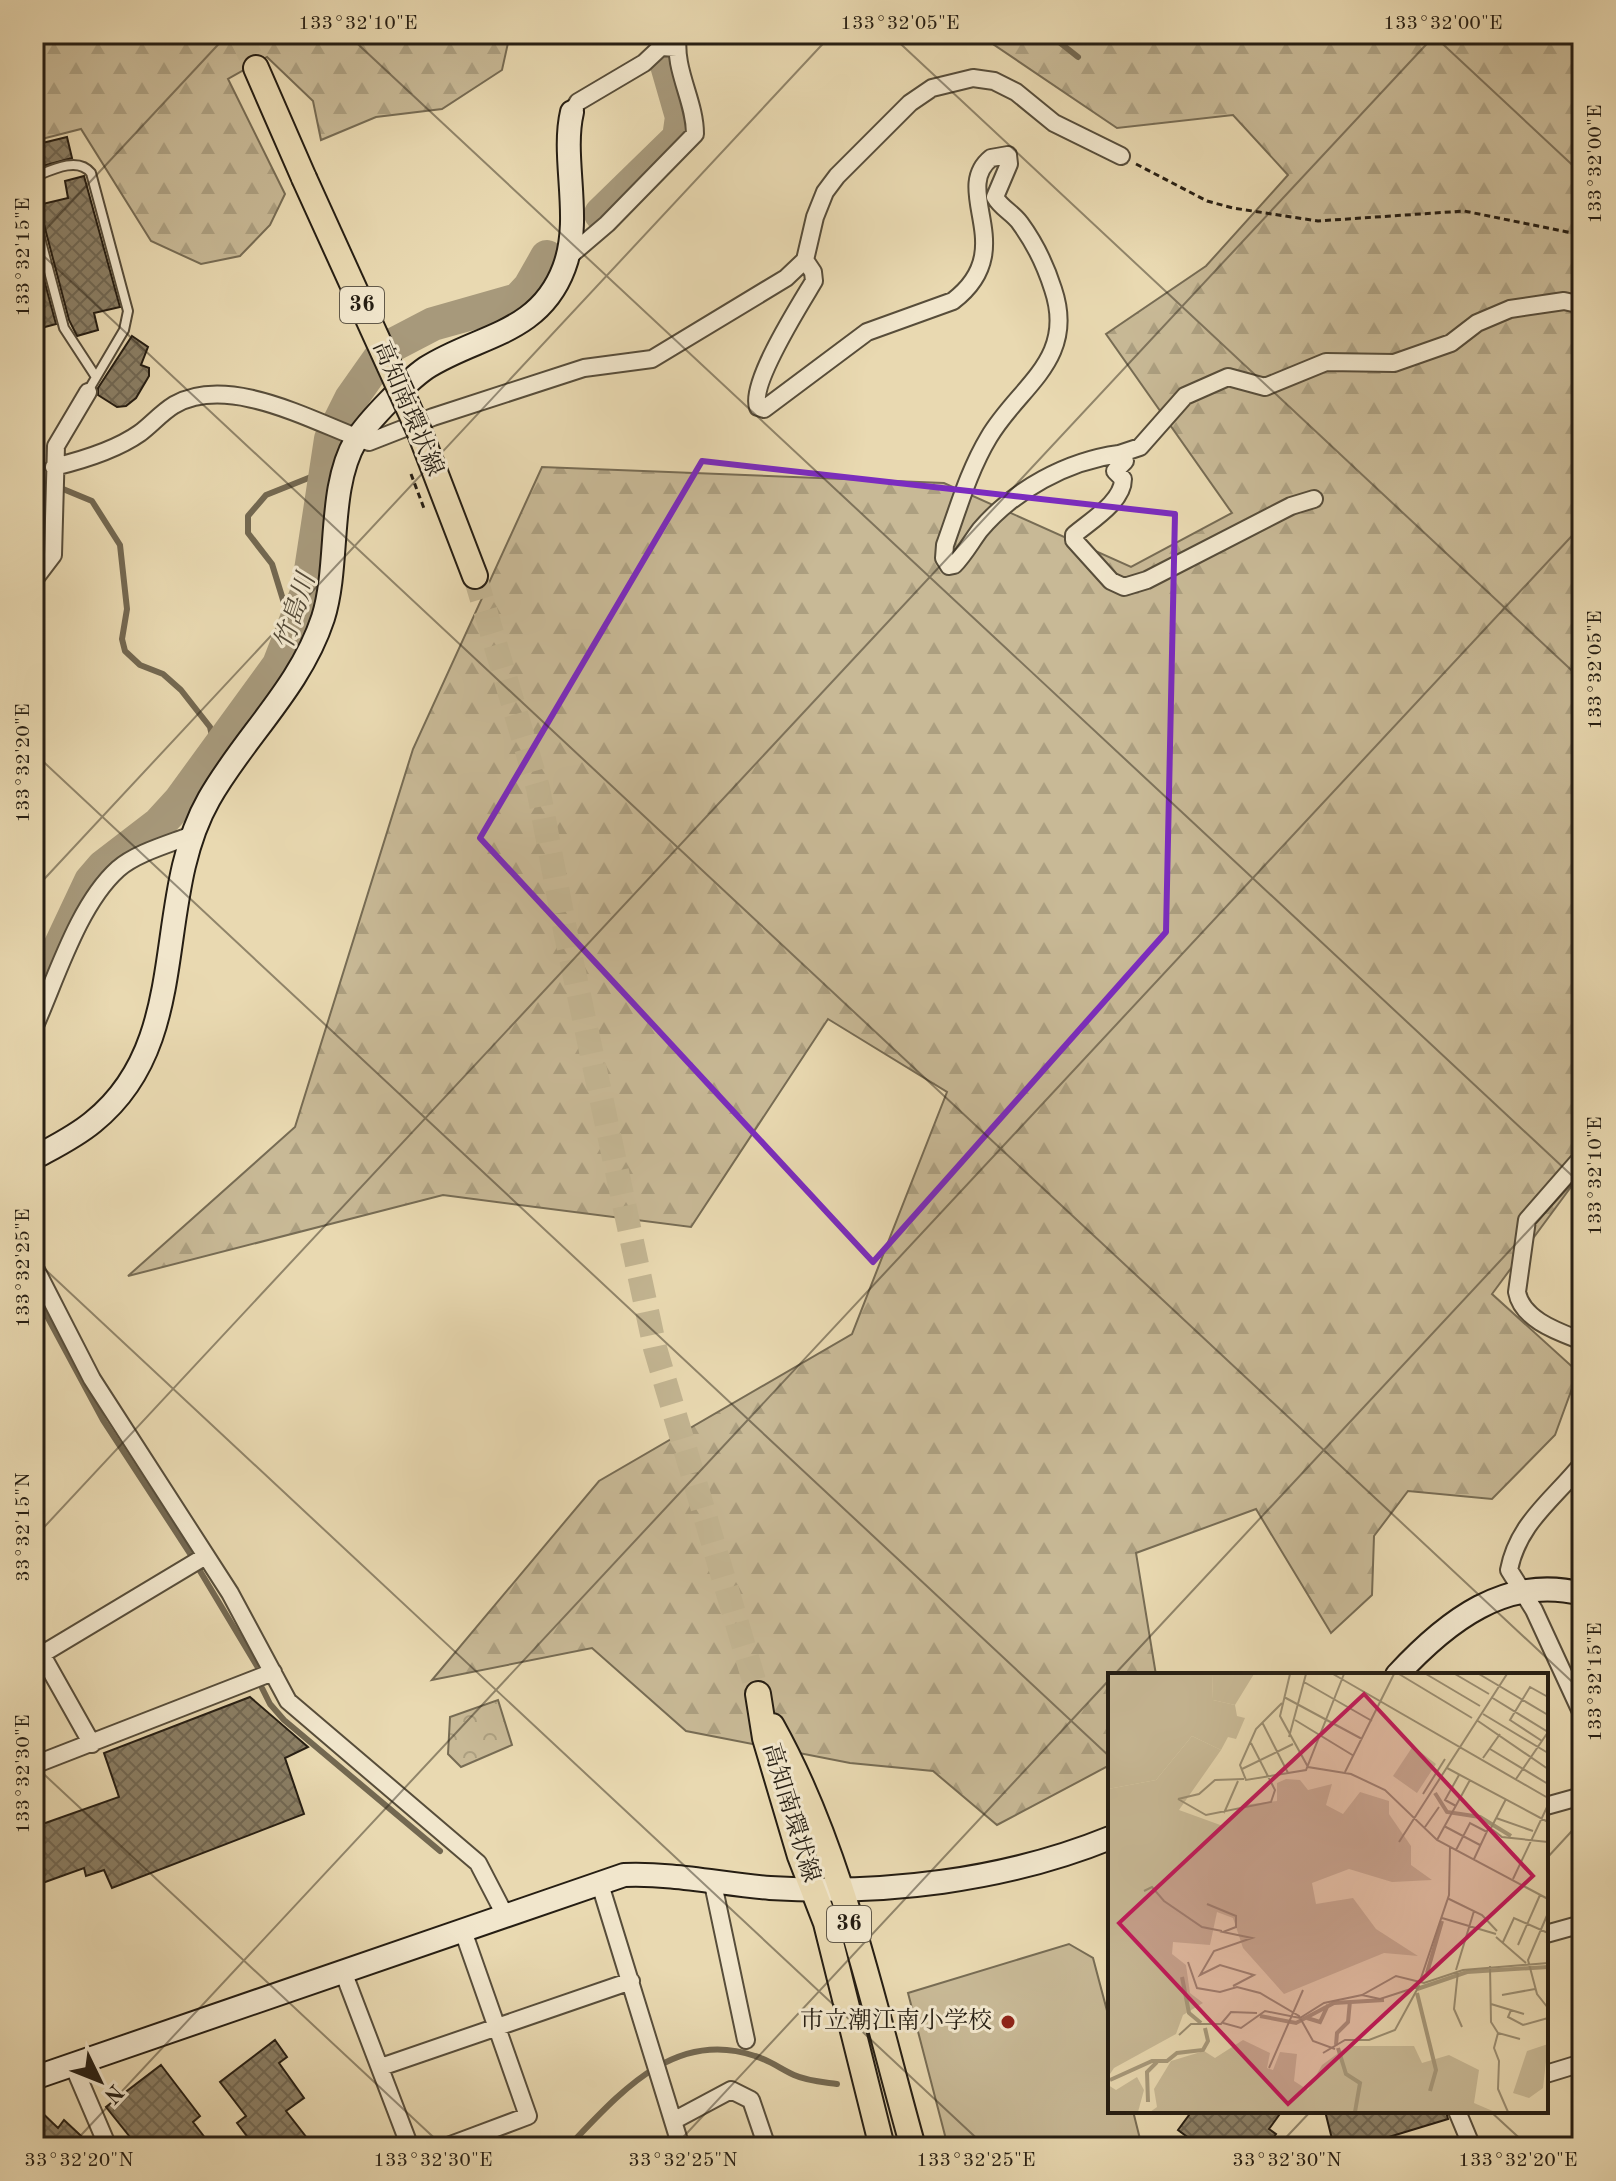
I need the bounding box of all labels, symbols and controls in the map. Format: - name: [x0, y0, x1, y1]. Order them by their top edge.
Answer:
- text: 133°32'10"E: [298, 14, 418, 34]
- text: 133°32'05"E: [840, 14, 960, 34]
- text: 133°32'00"E: [1383, 14, 1503, 34]
- text: 133°32'00"E: [1586, 104, 1606, 224]
- text: 133°32'15"E: [14, 197, 34, 317]
- road number: 36: [340, 287, 384, 323]
- street label: 高知南環状線: [368, 337, 449, 480]
- water label: 竹島川: [270, 567, 321, 653]
- text: 133°32'05"E: [1586, 610, 1606, 730]
- text: 133°32'20"E: [14, 703, 34, 823]
- text: 133°32'10"E: [1586, 1116, 1606, 1236]
- text: 133°32'25"E: [14, 1208, 34, 1328]
- text: 33°32'15"N: [14, 1472, 34, 1582]
- text: 133°32'15"E: [1586, 1622, 1606, 1742]
- inset map: [1108, 1673, 1548, 2113]
- text: 133°32'30"E: [14, 1714, 34, 1834]
- street label: 高知南環状線: [757, 1740, 825, 1885]
- road number: 36: [827, 1906, 871, 1942]
- place label: 市立潮江南小学校: [800, 2007, 992, 2034]
- marker: 市立潮江南小学校: [999, 2013, 1017, 2031]
- north arrow: [60, 2041, 140, 2121]
- text: N: [99, 2080, 127, 2107]
- text: 33°32'20"N: [24, 2151, 134, 2171]
- text: 133°32'30"E: [373, 2151, 493, 2171]
- text: 33°32'25"N: [628, 2151, 738, 2171]
- text: 133°32'25"E: [916, 2151, 1036, 2171]
- text: 33°32'30"N: [1232, 2151, 1342, 2171]
- text: 133°32'20"E: [1458, 2151, 1578, 2171]

